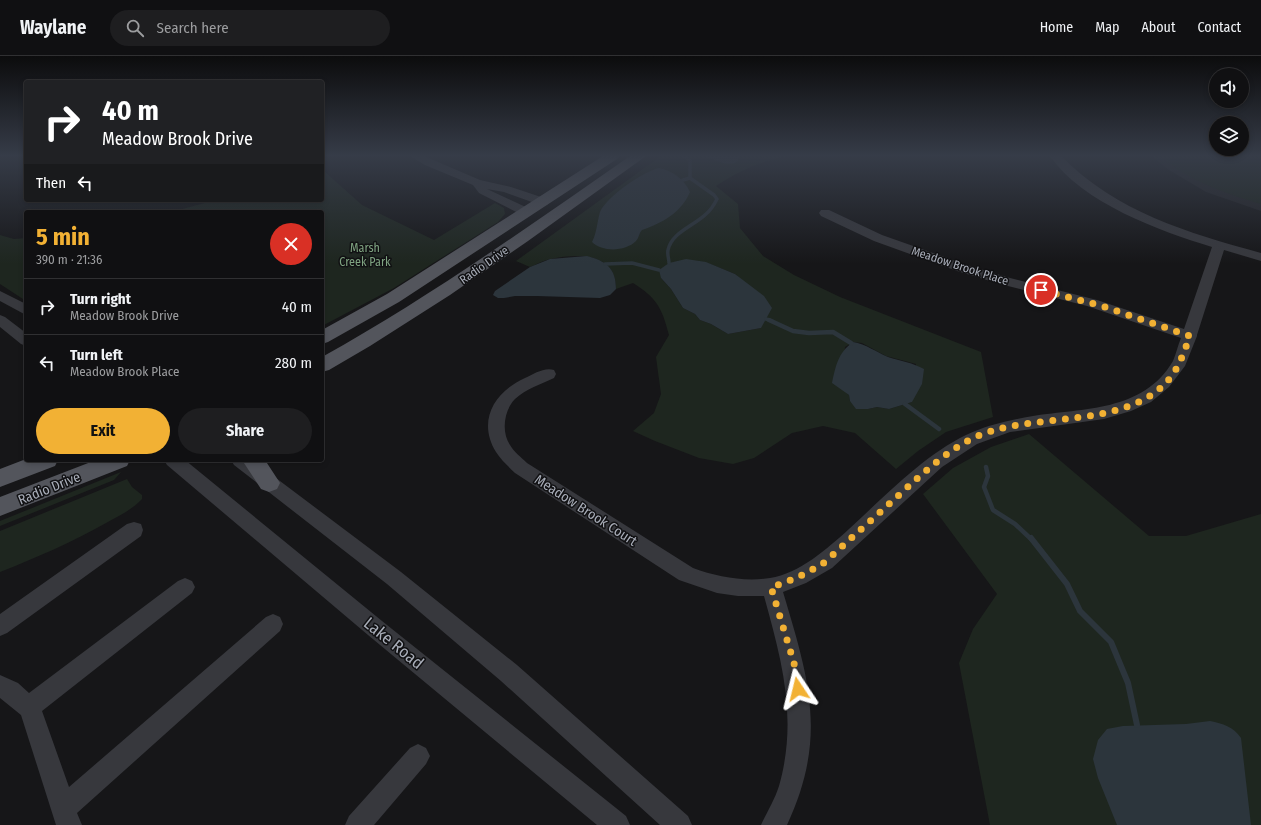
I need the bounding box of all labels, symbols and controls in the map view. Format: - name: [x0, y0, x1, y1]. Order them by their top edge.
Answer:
- search box: [110, 10, 390, 46]
- text: Waylane: [20, 16, 86, 39]
- icon: search: [124, 17, 146, 39]
- text: Search here: [156, 19, 229, 37]
- text: Home: [1040, 19, 1073, 36]
- text: Map: [1095, 19, 1119, 36]
- text: About: [1141, 19, 1176, 36]
- text: Contact: [1198, 19, 1241, 36]
- map controls: [1209, 68, 1249, 156]
- button: sound: [1209, 68, 1249, 108]
- text: 40 m: [102, 94, 159, 127]
- icon: right: [36, 96, 88, 148]
- button: layers: [1209, 116, 1249, 156]
- text: Meadow Brook Drive: [102, 128, 253, 150]
- icon: left: [74, 172, 96, 194]
- text: Then: [36, 174, 66, 192]
- text: 5 min: [36, 223, 90, 251]
- button: close: [270, 223, 312, 265]
- park label: Marsh Creek Park: [339, 241, 391, 269]
- street label: Radio Drive: [457, 243, 511, 287]
- street label: Meadow Brook Place: [910, 244, 1010, 288]
- text: 390 m · 21:36: [36, 252, 102, 267]
- pin: [1024, 273, 1058, 307]
- icon: arrive: [1030, 279, 1052, 301]
- text: Turn right: [70, 290, 131, 308]
- icon: right: [36, 296, 58, 318]
- text: 40 m: [282, 298, 312, 316]
- text: Meadow Brook Drive: [70, 308, 179, 323]
- text: Turn left: [70, 346, 123, 364]
- icon: left: [36, 352, 58, 374]
- text: 280 m: [275, 354, 312, 372]
- text: Meadow Brook Place: [70, 364, 180, 379]
- button: Exit: [36, 408, 170, 454]
- button: Share: [178, 408, 312, 454]
- street label: Radio Drive: [16, 468, 83, 509]
- street label: Meadow Brook Court: [531, 471, 640, 550]
- street label: Lake Road: [359, 613, 428, 674]
- position arrow: [777, 668, 819, 710]

